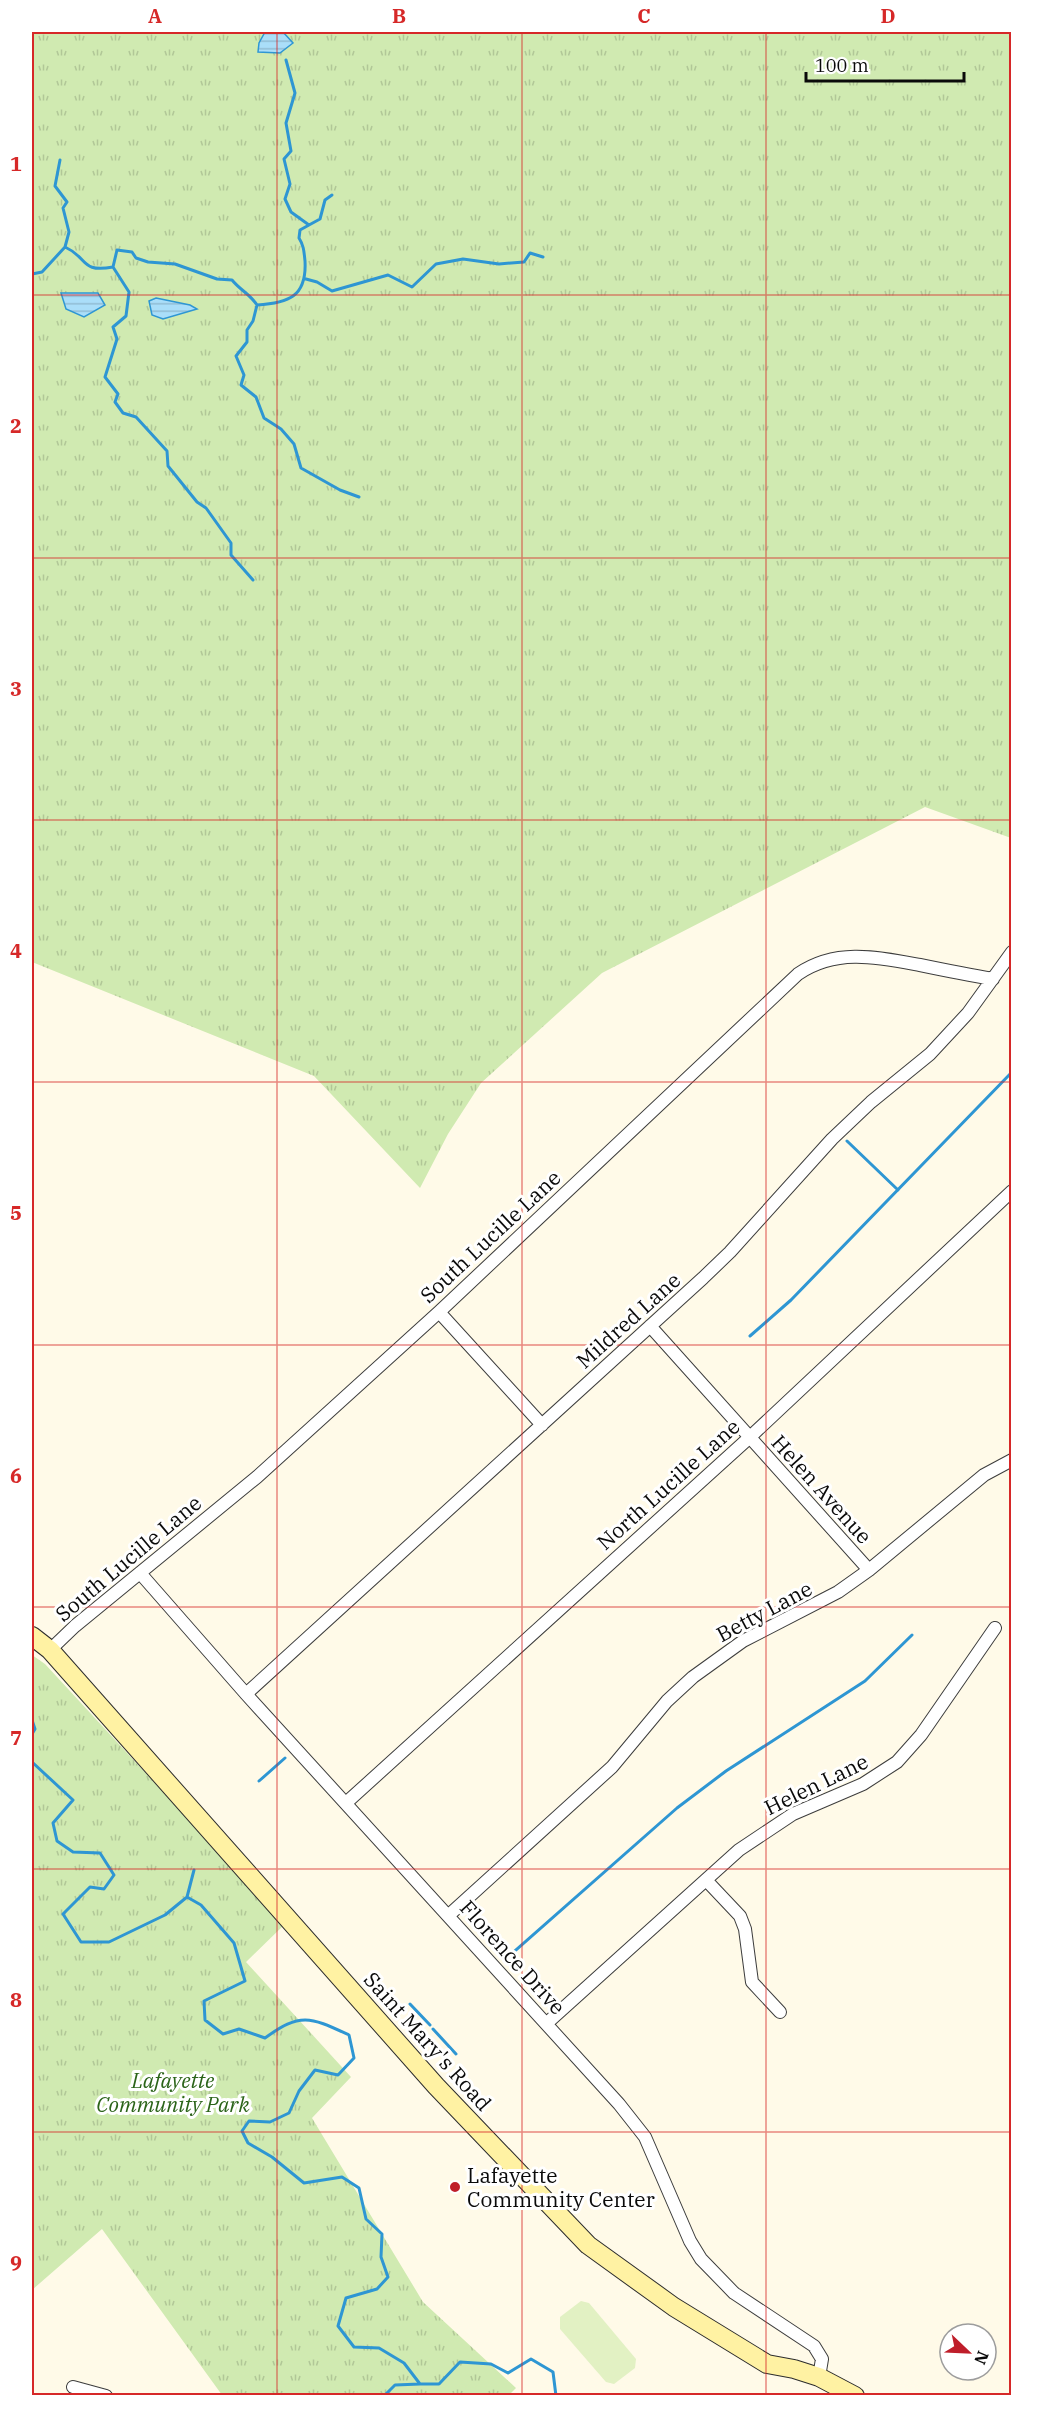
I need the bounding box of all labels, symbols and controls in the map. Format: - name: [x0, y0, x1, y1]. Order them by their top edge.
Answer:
- text: A: [148, 2, 162, 29]
- text: B: [392, 2, 406, 29]
- text: C: [637, 2, 651, 29]
- text: D: [880, 2, 896, 29]
- scale bar: [806, 45, 964, 83]
- text: 100 m: [815, 54, 869, 77]
- text: 1: [10, 150, 22, 177]
- text: 2: [10, 412, 22, 439]
- text: 3: [10, 675, 22, 702]
- text: 4: [10, 937, 22, 964]
- street label: South Lucille Lane: [414, 1163, 566, 1309]
- text: 5: [10, 1199, 22, 1226]
- street label: Mildred Lane: [570, 1266, 686, 1374]
- street label: North Lucille Lane: [591, 1412, 745, 1556]
- street label: Helen Avenue: [766, 1429, 878, 1549]
- text: 6: [10, 1462, 22, 1489]
- street label: South Lucille Lane: [49, 1489, 207, 1627]
- street label: Betty Lane: [711, 1574, 817, 1648]
- text: 7: [10, 1724, 22, 1751]
- street label: Helen Lane: [759, 1747, 873, 1821]
- street label: Florence Drive: [454, 1894, 572, 2020]
- street label: Saint Mary's Road: [358, 1966, 498, 2117]
- text: 8: [10, 1986, 22, 2013]
- park label: Lafayette Community Park: [96, 2066, 251, 2118]
- place label: Lafayette Community Center: [467, 2161, 656, 2213]
- marker: Lafayette Community Center: [448, 2180, 462, 2194]
- text: 9: [10, 2249, 22, 2276]
- north arrow: [938, 2322, 998, 2382]
- text: N: [970, 2348, 993, 2368]

